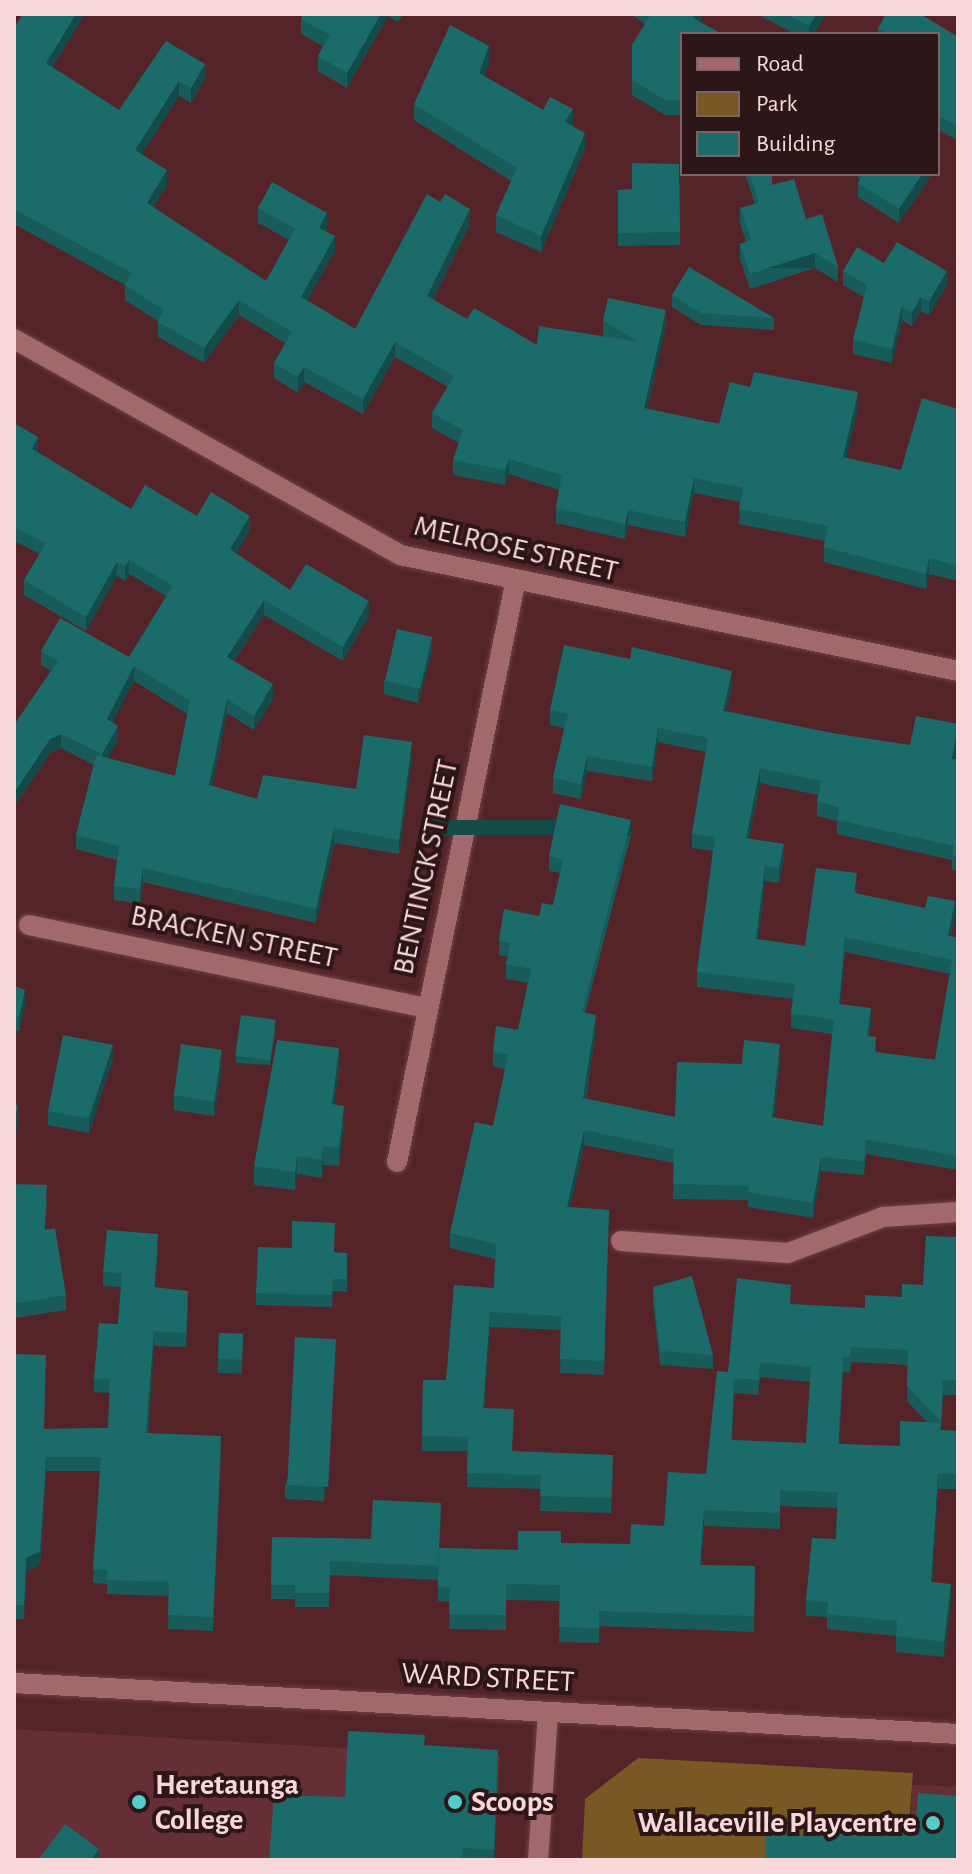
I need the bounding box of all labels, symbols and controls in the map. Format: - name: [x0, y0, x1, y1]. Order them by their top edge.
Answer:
- legend: [680, 32, 940, 176]
- text: Road: [756, 52, 804, 76]
- text: Park: [756, 92, 797, 116]
- text: Building: [756, 132, 835, 156]
- street label: MELROSE STREET: [411, 508, 621, 590]
- street label: BENTINCK STREET: [386, 756, 466, 978]
- street label: BRACKEN STREET: [127, 898, 341, 976]
- street label: WARD STREET: [401, 1655, 575, 1701]
- place label: Heretaunga College: [155, 1767, 299, 1838]
- place label: Scoops: [471, 1784, 554, 1820]
- marker: Heretaunga College: [130, 1793, 148, 1811]
- marker: Scoops: [446, 1793, 464, 1811]
- place label: Wallaceville Playcentre: [638, 1805, 917, 1841]
- marker: Wallaceville Playcentre: [924, 1814, 942, 1832]

